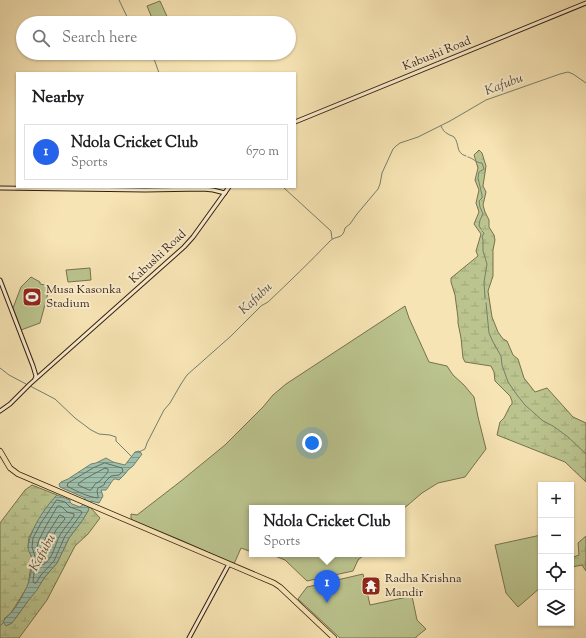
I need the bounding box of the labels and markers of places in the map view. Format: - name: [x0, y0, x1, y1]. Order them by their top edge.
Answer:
- place label: Musa Kasonka Stadium: [46, 281, 122, 313]
- sports icon: Musa Kasonka Stadium: [21, 286, 43, 308]
- pin: 1: [314, 570, 340, 603]
- place label: Radha Krishna Mandir: [385, 570, 462, 602]
- temple icon: Radha Krishna Mandir: [360, 575, 382, 597]

